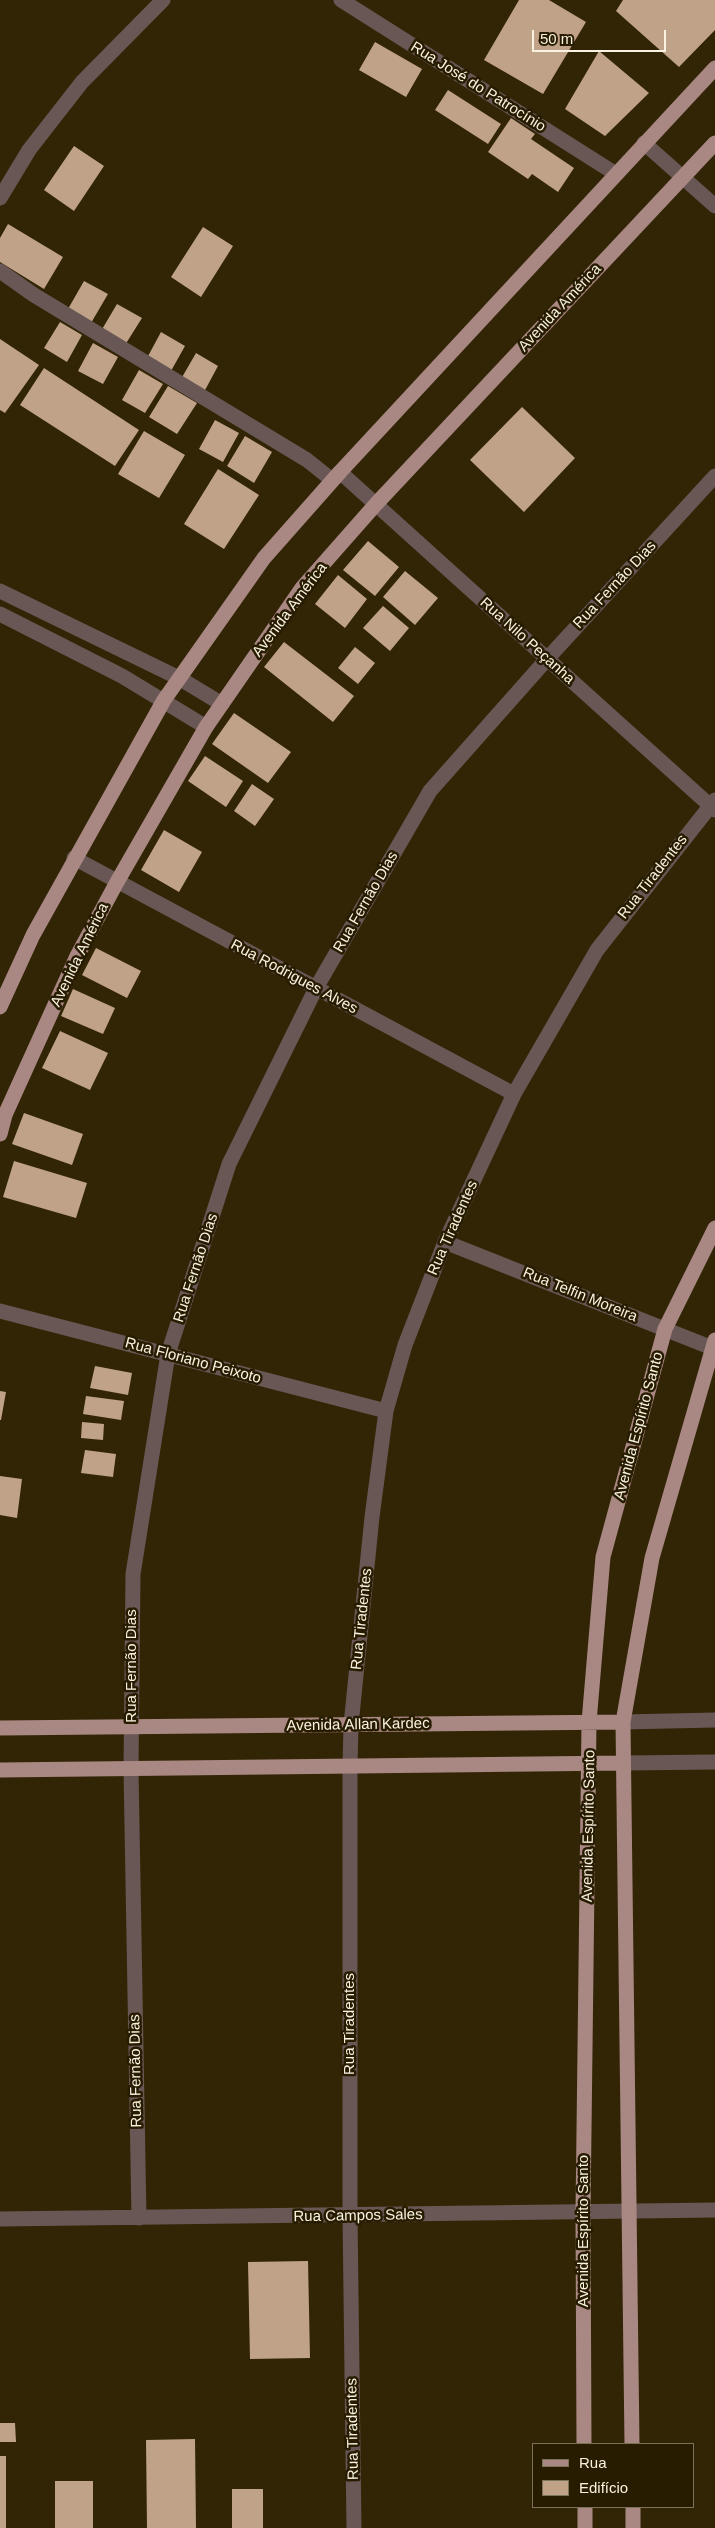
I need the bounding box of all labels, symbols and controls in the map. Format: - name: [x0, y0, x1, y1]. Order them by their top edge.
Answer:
- scale bar: [535, 20, 669, 52]
- text: 50 m: [540, 30, 573, 47]
- street label: Rua José do Patrocínio: [407, 38, 549, 136]
- street label: Avenida América: [515, 260, 605, 356]
- street label: Rua Fernão Dias: [570, 537, 660, 633]
- street label: Avenida América: [249, 559, 331, 661]
- street label: Rua Nilo Peçanha: [476, 594, 578, 688]
- street label: Rua Tiradentes: [615, 831, 691, 923]
- street label: Rua Fernão Dias: [330, 848, 402, 956]
- street label: Avenida América: [47, 900, 113, 1010]
- street label: Rua Rodrigues Alves: [228, 936, 360, 1018]
- street label: Rua Tiradentes: [424, 1178, 482, 1278]
- street label: Rua Fernão Dias: [170, 1211, 222, 1325]
- street label: Rua Telfin Moreira: [520, 1264, 640, 1326]
- street label: Rua Floriano Peixoto: [123, 1334, 263, 1388]
- street label: Avenida Espírito Santo: [611, 1350, 667, 1502]
- street label: Rua Tiradentes: [348, 1567, 376, 1671]
- street label: Rua Fernão Dias: [123, 1609, 141, 1723]
- street label: Avenida Allan Kardec: [286, 1715, 430, 1735]
- street label: Avenida Espírito Santo: [579, 1750, 599, 1902]
- street label: Rua Tiradentes: [341, 1973, 359, 2075]
- street label: Rua Fernão Dias: [126, 2014, 146, 2128]
- street label: Avenida Espírito Santo: [575, 2155, 593, 2307]
- street label: Rua Campos Sales: [293, 2206, 423, 2226]
- street label: Rua Tiradentes: [343, 2378, 363, 2480]
- legend: [532, 2443, 695, 2508]
- text: Rua: [579, 2454, 607, 2471]
- text: Edifício: [579, 2479, 628, 2496]

